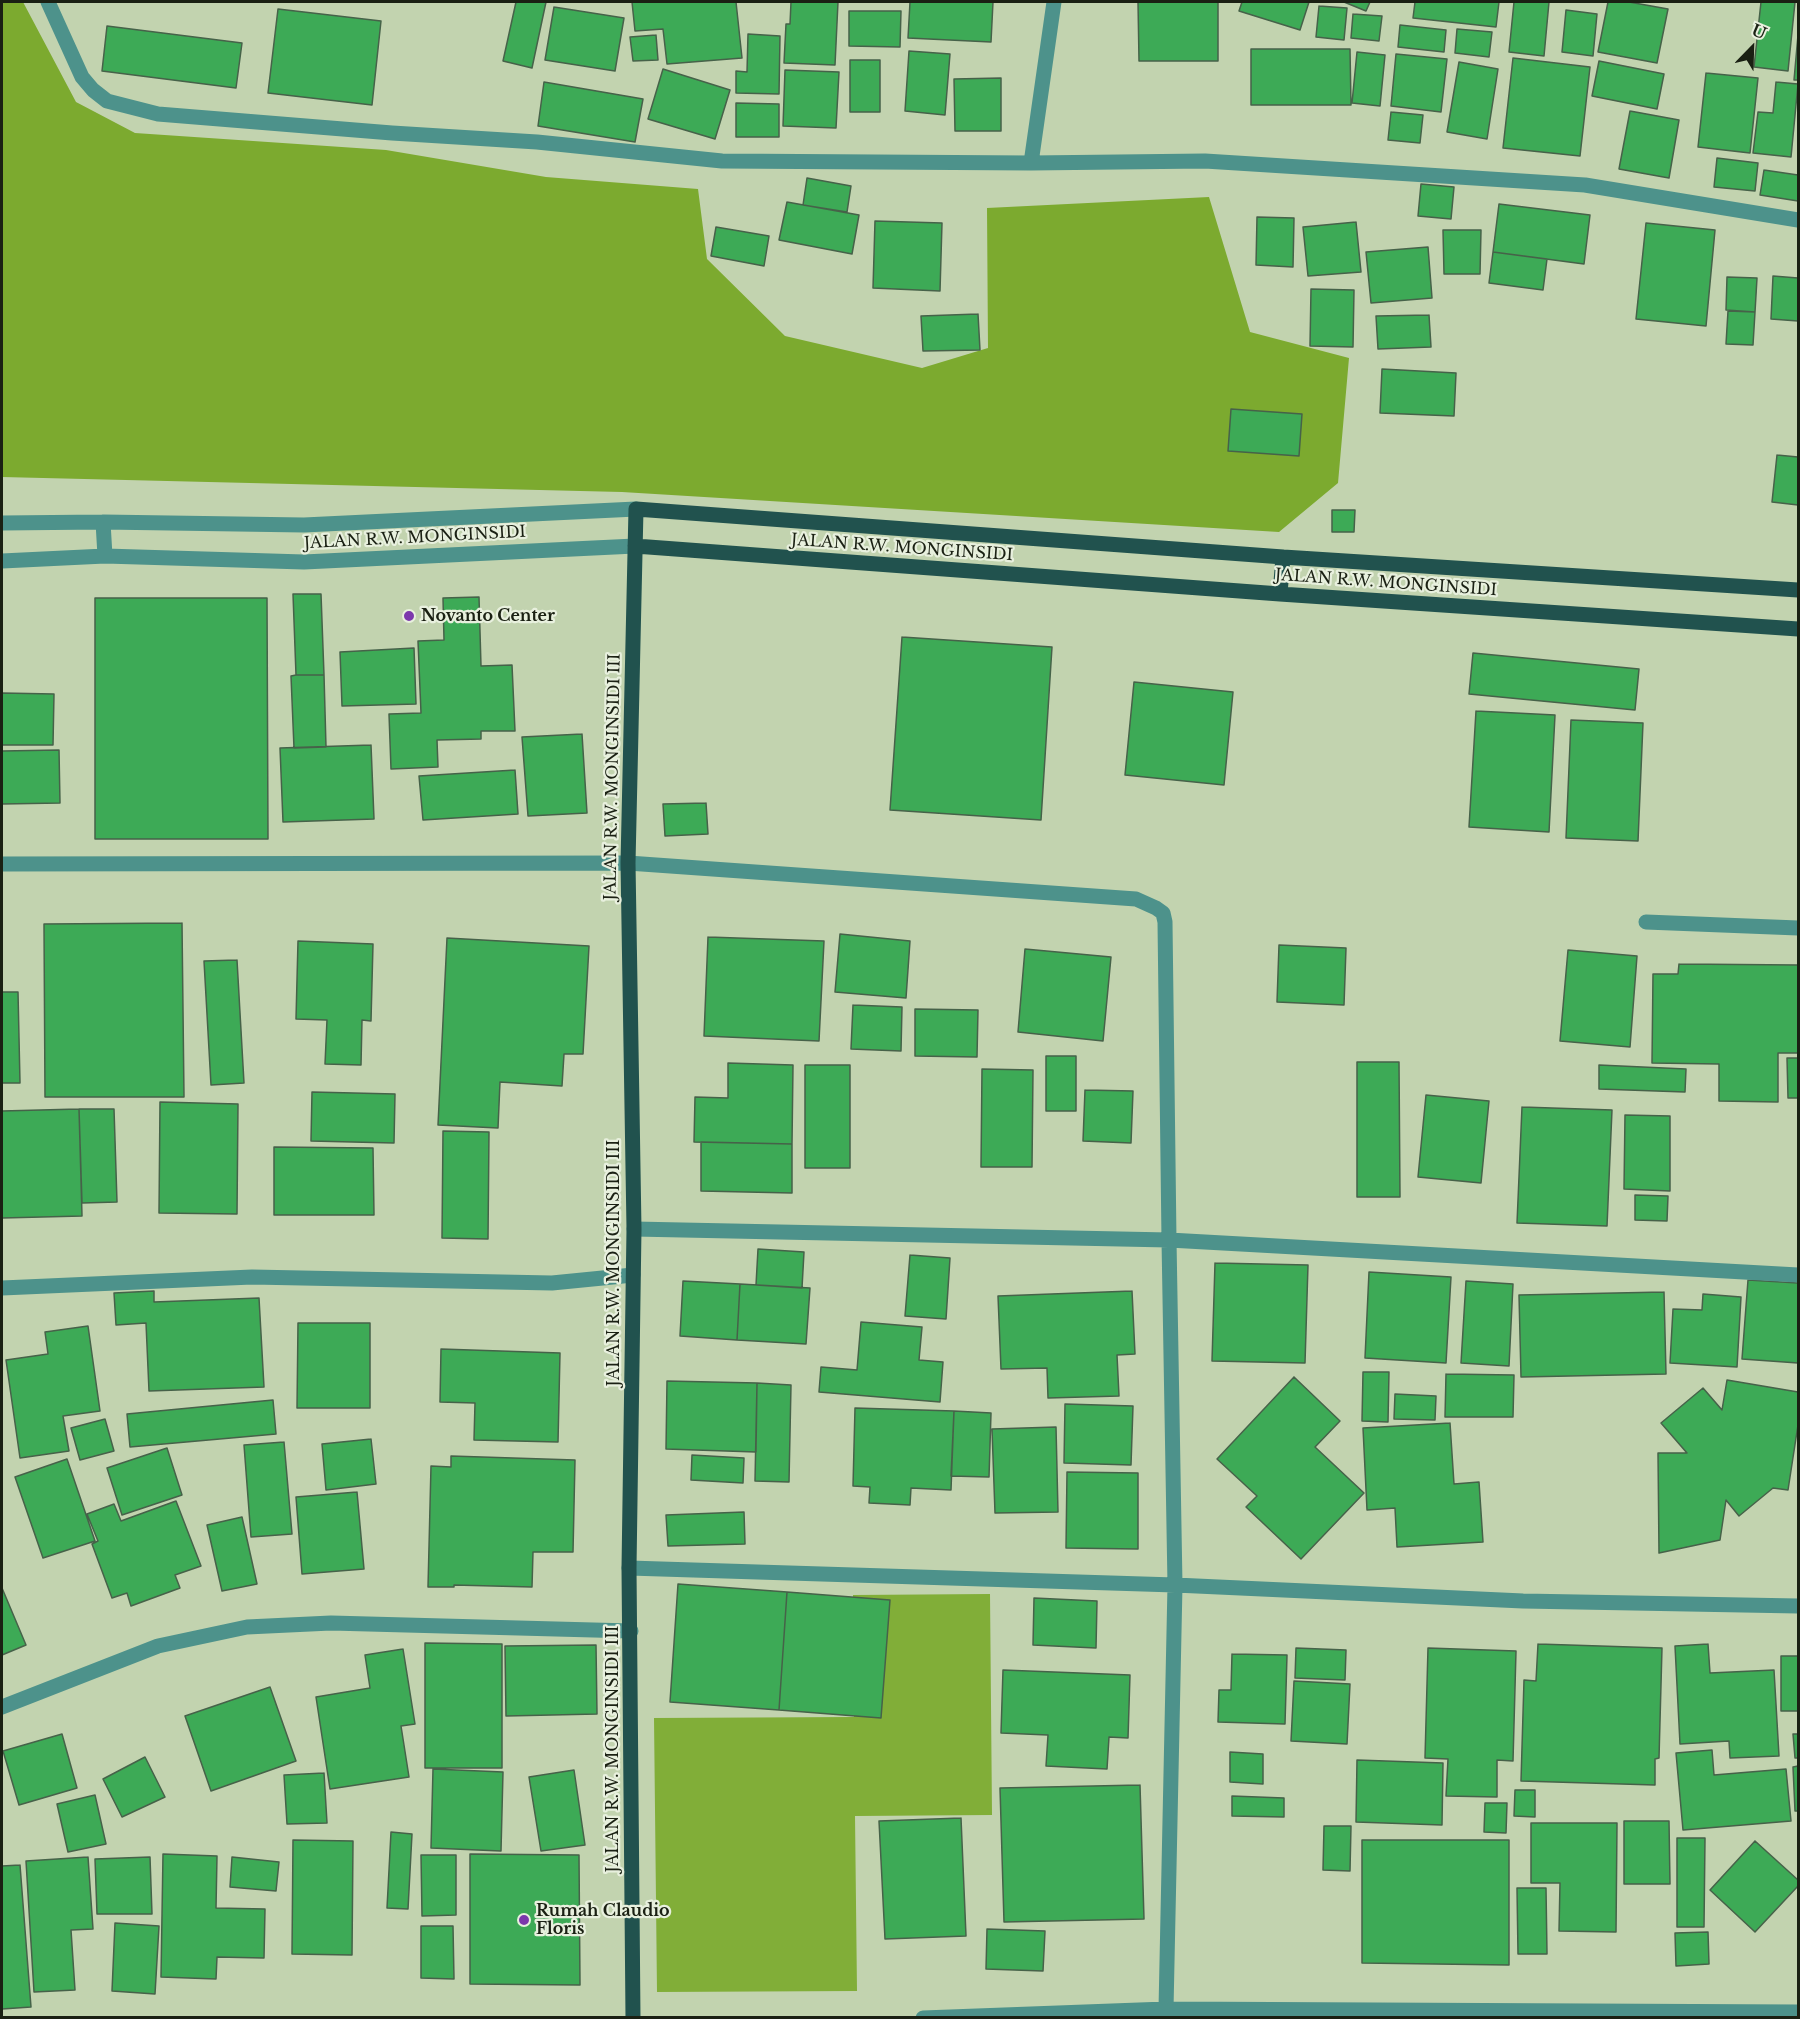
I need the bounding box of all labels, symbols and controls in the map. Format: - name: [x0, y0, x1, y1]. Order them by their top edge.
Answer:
- north arrow: [1722, 18, 1782, 78]
- text: U: [1749, 19, 1769, 43]
- street label: JALAN R.W. MONGINSIDI: [303, 523, 527, 553]
- street label: JALAN R.W. MONGINSIDI: [790, 531, 1014, 565]
- street label: JALAN R.W. MONGINSIDI: [1274, 566, 1498, 600]
- place label: Novanto Center: [421, 606, 555, 626]
- marker: Novanto Center: [402, 609, 416, 623]
- street label: JALAN R.W. MONGINSIDI III: [601, 653, 625, 901]
- street label: JALAN R.W. MONGINSIDI III: [604, 1140, 624, 1386]
- street label: JALAN R.W. MONGINSIDI III: [603, 1626, 623, 1872]
- place label: Rumah Claudio Floris: [536, 1901, 670, 1939]
- marker: Rumah Claudio Floris: [517, 1913, 531, 1927]

